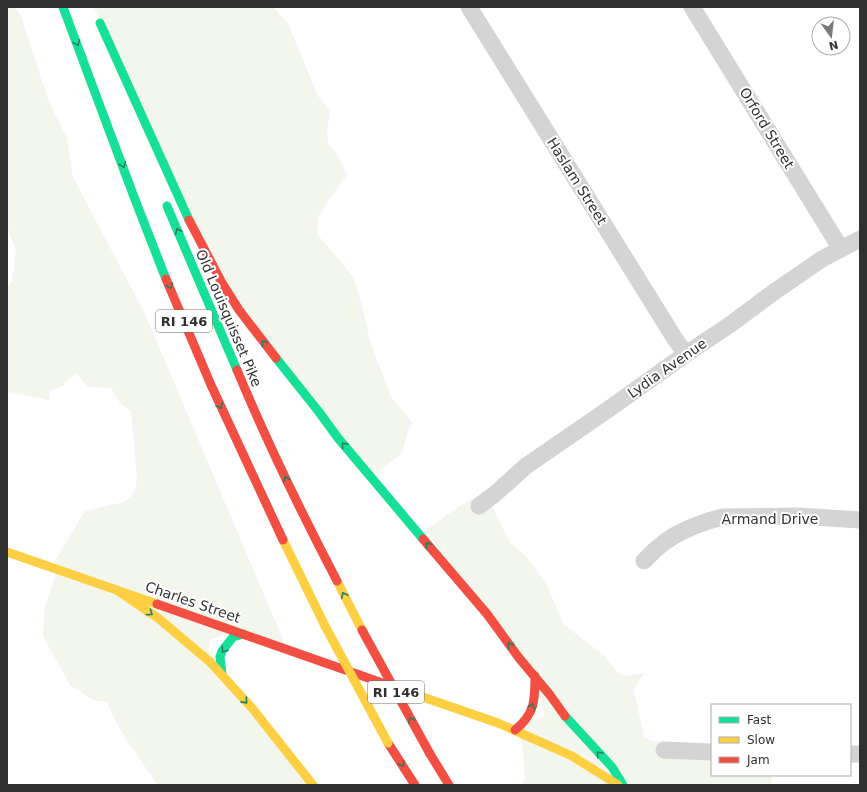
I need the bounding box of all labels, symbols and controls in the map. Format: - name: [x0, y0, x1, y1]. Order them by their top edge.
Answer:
- north arrow: [811, 16, 851, 56]
- text: N: [827, 38, 840, 53]
- one-way arrow: [72, 40, 80, 47]
- street label: Orford Street: [737, 85, 798, 172]
- street label: Haslam Street: [544, 135, 610, 228]
- one-way arrow: [118, 161, 126, 168]
- one-way arrow: [174, 228, 182, 235]
- street label: Old Louisquisset Pike: [193, 247, 265, 389]
- one-way arrow: [165, 283, 173, 290]
- road number: RI 146: [156, 310, 212, 332]
- street label: Lydia Avenue: [624, 335, 710, 401]
- one-way arrow: [262, 340, 269, 347]
- one-way arrow: [215, 402, 223, 409]
- one-way arrow: [342, 443, 349, 450]
- one-way arrow: [283, 475, 291, 483]
- street label: Armand Drive: [722, 511, 818, 527]
- one-way arrow: [425, 542, 432, 550]
- street label: Charles Street: [143, 578, 243, 626]
- one-way arrow: [341, 592, 349, 599]
- one-way arrow: [146, 608, 153, 616]
- one-way arrow: [508, 643, 515, 650]
- one-way arrow: [221, 646, 229, 653]
- road number: RI 146: [368, 681, 424, 703]
- one-way arrow: [241, 696, 248, 704]
- one-way arrow: [527, 703, 536, 710]
- legend: [711, 704, 851, 776]
- text: Fast: [747, 713, 771, 727]
- one-way arrow: [409, 716, 416, 724]
- text: Slow: [747, 733, 775, 747]
- one-way arrow: [597, 751, 604, 759]
- text: Jam: [746, 753, 770, 767]
- one-way arrow: [397, 760, 404, 767]

